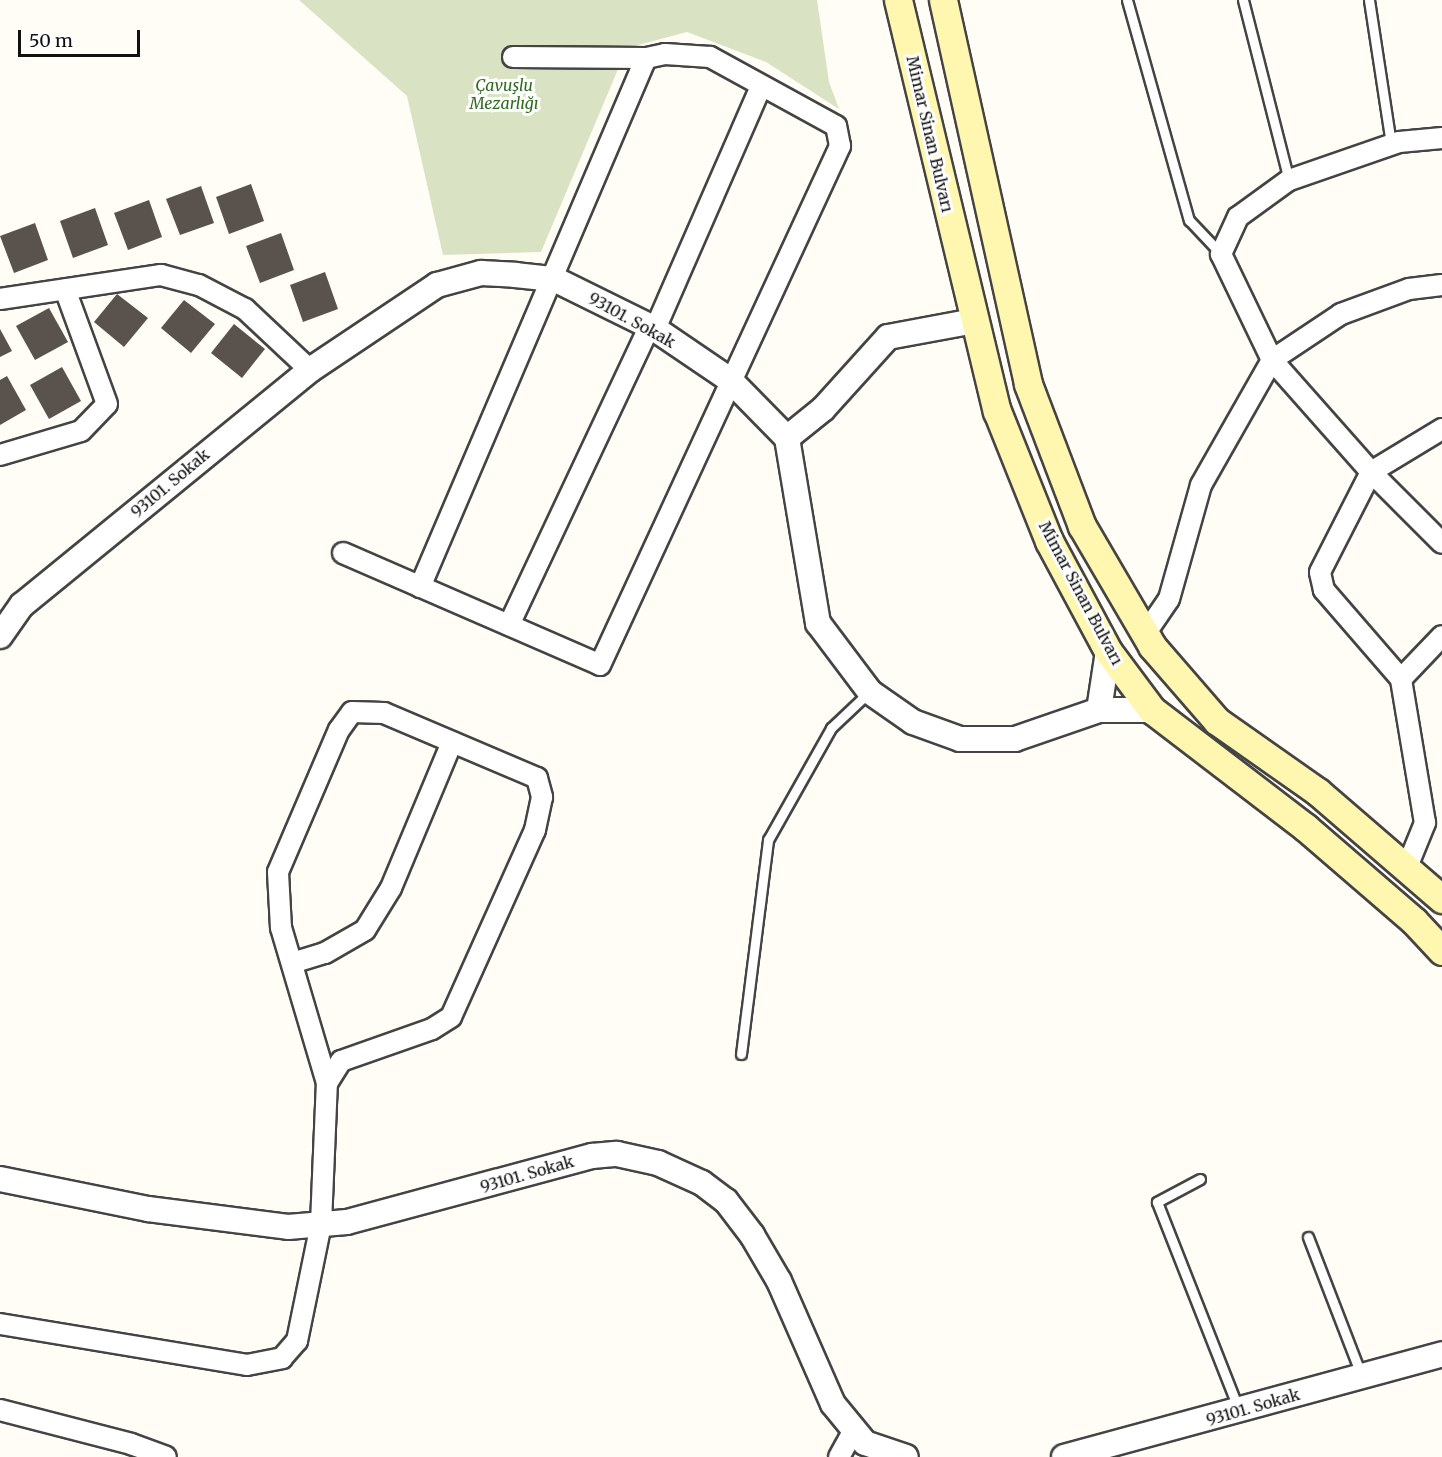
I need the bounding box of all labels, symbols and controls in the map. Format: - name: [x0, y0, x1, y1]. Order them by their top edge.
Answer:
- scale bar: [21, 18, 142, 56]
- text: 50 m: [29, 29, 73, 52]
- street label: Mimar Sinan Bulvarı: [903, 54, 957, 214]
- park label: Çavuşlu Mezarlığı: [470, 75, 538, 113]
- street label: 93101. Sokak: [585, 288, 679, 352]
- street label: 93101. Sokak: [127, 445, 213, 521]
- street label: Mimar Sinan Bulvarı: [1035, 518, 1127, 668]
- street label: 93101. Sokak: [478, 1151, 576, 1197]
- street label: 93101. Sokak: [1204, 1384, 1302, 1430]

